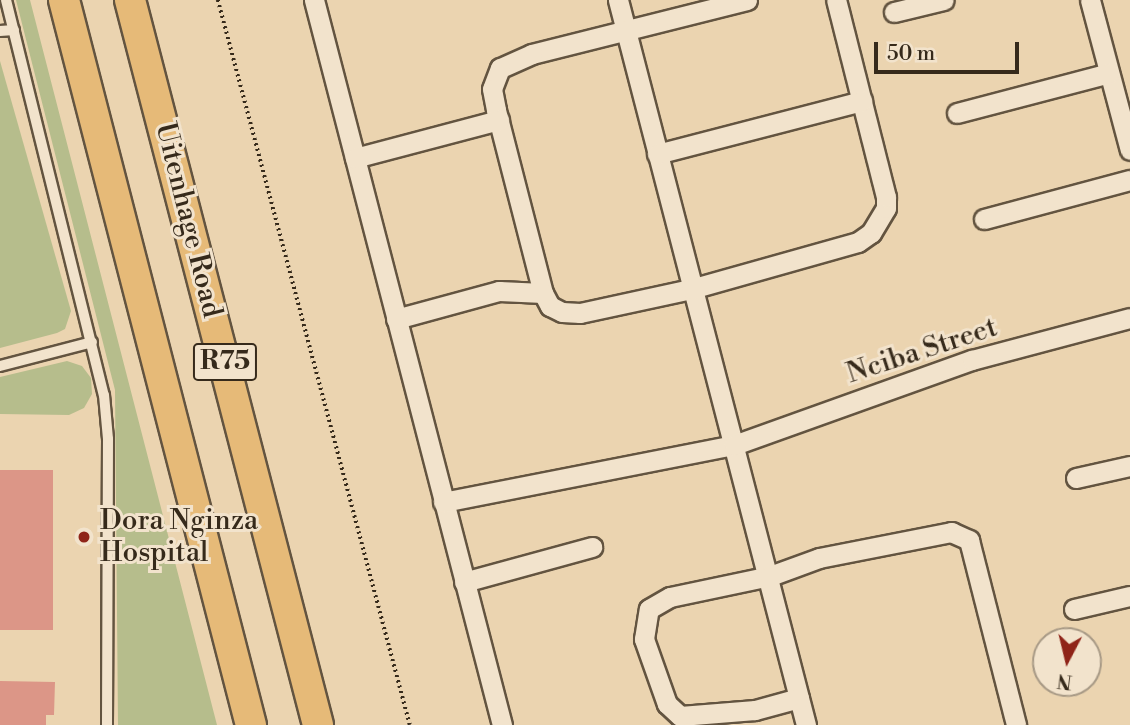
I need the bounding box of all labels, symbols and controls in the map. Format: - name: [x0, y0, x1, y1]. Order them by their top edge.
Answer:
- scale bar: [878, 28, 1023, 72]
- text: 50 m: [887, 41, 935, 67]
- street label: Uitenhage Road: [148, 119, 228, 321]
- street label: Nciba Street: [843, 311, 1001, 391]
- road number: R75: [192, 340, 258, 384]
- place label: Dora Nginza Hospital: [100, 504, 258, 570]
- marker: Dora Nginza Hospital: [74, 527, 94, 547]
- north arrow: [1032, 627, 1102, 697]
- text: N: [1056, 668, 1074, 694]

